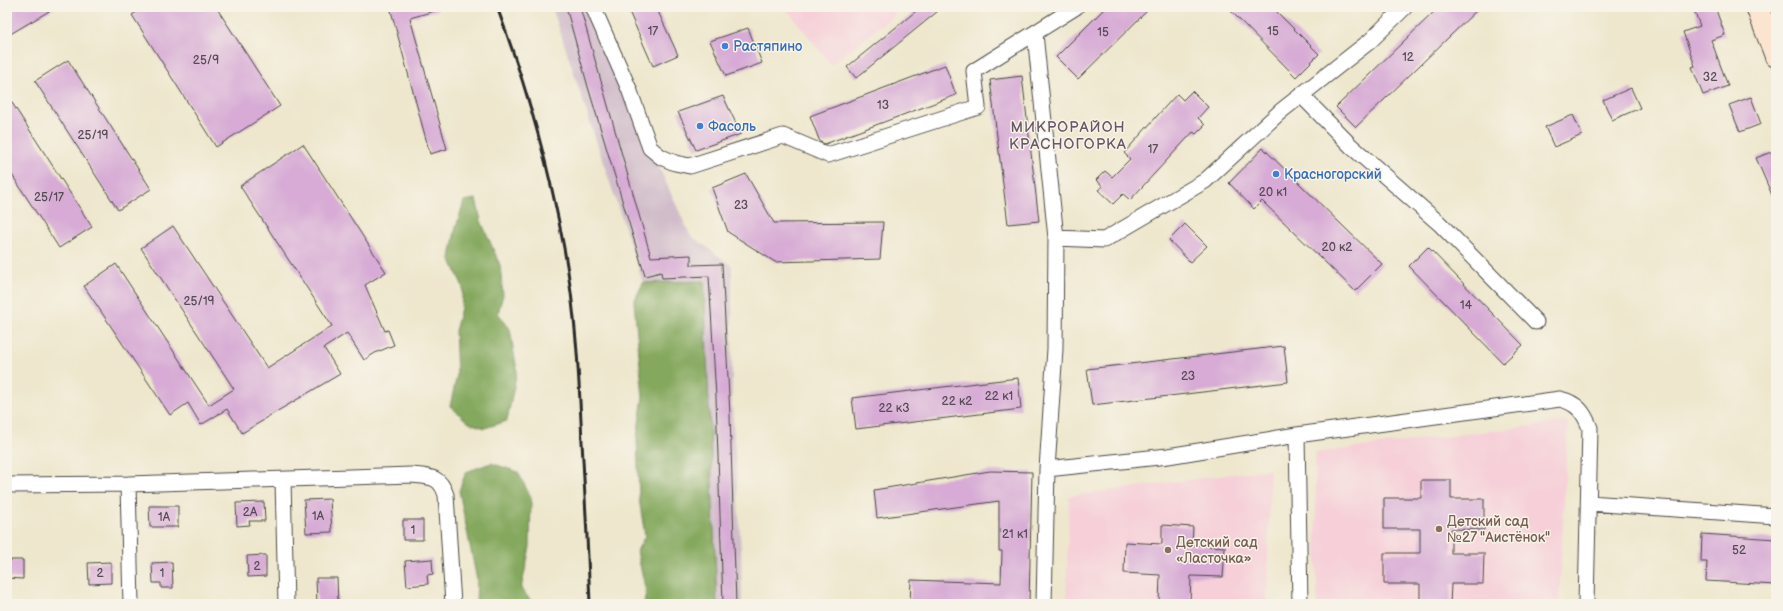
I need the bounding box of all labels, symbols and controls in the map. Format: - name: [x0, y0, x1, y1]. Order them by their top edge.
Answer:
- house number: 17: [648, 24, 658, 39]
- house number: 15: [1267, 24, 1279, 39]
- house number: 15: [1097, 25, 1109, 40]
- place label: Растяпино: [733, 38, 802, 55]
- marker: Растяпино: [720, 41, 730, 51]
- house number: 12: [1402, 50, 1414, 65]
- house number: 25/9: [193, 53, 219, 68]
- house number: 32: [1703, 70, 1717, 85]
- house number: 13: [877, 98, 889, 113]
- place label: Фасоль: [708, 118, 756, 135]
- district label: МИКРОРАЙОН КРАСНОГОРКА: [1009, 118, 1127, 154]
- marker: Фасоль: [695, 121, 705, 131]
- house number: 25/19: [78, 128, 109, 143]
- house number: 17: [1148, 142, 1158, 157]
- place label: Красногорский: [1284, 166, 1382, 183]
- marker: Красногорский: [1271, 169, 1281, 179]
- house number: 20 к1: [1259, 185, 1287, 200]
- house number: 25/17: [34, 190, 64, 205]
- house number: 23: [734, 198, 748, 213]
- house number: 20 к2: [1322, 240, 1352, 255]
- house number: 25/19: [184, 294, 215, 309]
- house number: 14: [1460, 298, 1473, 313]
- house number: 23: [1181, 369, 1195, 384]
- house number: 22 к1: [985, 389, 1013, 404]
- house number: 22 к2: [942, 394, 972, 409]
- house number: 22 к3: [878, 401, 910, 416]
- house number: 2А: [243, 505, 258, 520]
- house number: 1А: [312, 509, 325, 524]
- house number: 1А: [158, 510, 171, 525]
- place label: Детский сад №27 "Аистёнок": [1447, 513, 1550, 546]
- house number: 1: [411, 523, 415, 538]
- marker: Детский сад №27 "Аистёнок": [1434, 524, 1444, 534]
- house number: 21 к1: [1002, 527, 1028, 542]
- place label: Детский сад «Ласточка»: [1176, 534, 1258, 567]
- house number: 52: [1732, 543, 1746, 558]
- marker: Детский сад «Ласточка»: [1163, 545, 1173, 555]
- house number: 2: [253, 559, 261, 574]
- house number: 2: [96, 566, 104, 581]
- house number: 1: [160, 566, 164, 581]

